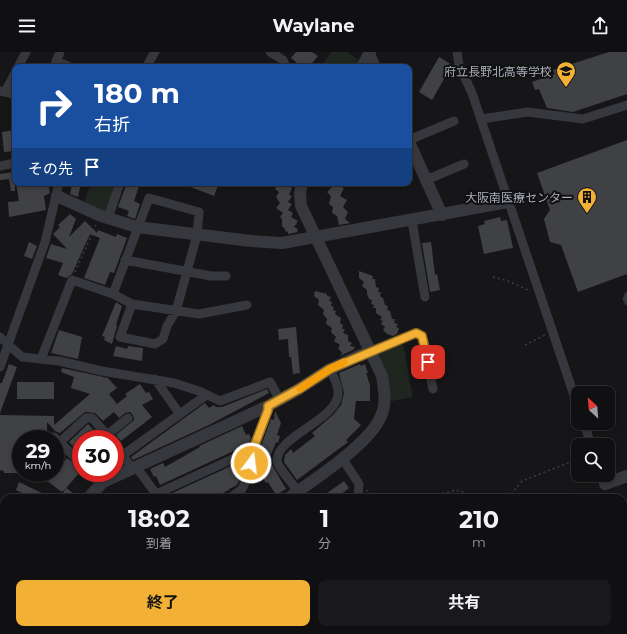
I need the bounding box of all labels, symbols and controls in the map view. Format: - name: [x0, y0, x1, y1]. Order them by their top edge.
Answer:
- icon: menu: [16, 15, 38, 37]
- text: Waylane: [272, 15, 355, 37]
- icon: share: [589, 15, 611, 37]
- school or university icon: 府立長野北高等学校: [555, 60, 577, 88]
- place label: 府立長野北高等学校: [444, 64, 552, 79]
- text: 180 m: [94, 76, 180, 110]
- icon: right: [28, 80, 80, 132]
- text: 右折: [94, 114, 130, 136]
- icon: arrive: [81, 156, 103, 178]
- text: その先: [28, 159, 73, 178]
- building icon: 大阪南医療センター: [576, 186, 598, 214]
- place label: 大阪南医療センター: [465, 190, 573, 205]
- pin: [411, 345, 445, 379]
- icon: arrive: [417, 351, 439, 373]
- north arrow: [571, 386, 615, 430]
- map controls: [571, 386, 615, 482]
- speed limit sign: 30: [72, 430, 124, 482]
- button: search: [571, 438, 615, 482]
- text: 29: [26, 439, 50, 463]
- position arrow: [230, 442, 272, 484]
- text: km/h: [25, 459, 51, 472]
- text: 18:02: [128, 504, 190, 533]
- text: 1: [320, 504, 329, 533]
- text: 210: [459, 505, 499, 534]
- text: m: [472, 534, 486, 550]
- text: 到着: [146, 535, 172, 551]
- text: 分: [318, 535, 331, 551]
- button: 終了: [16, 580, 310, 626]
- button: 共有: [318, 580, 611, 626]

